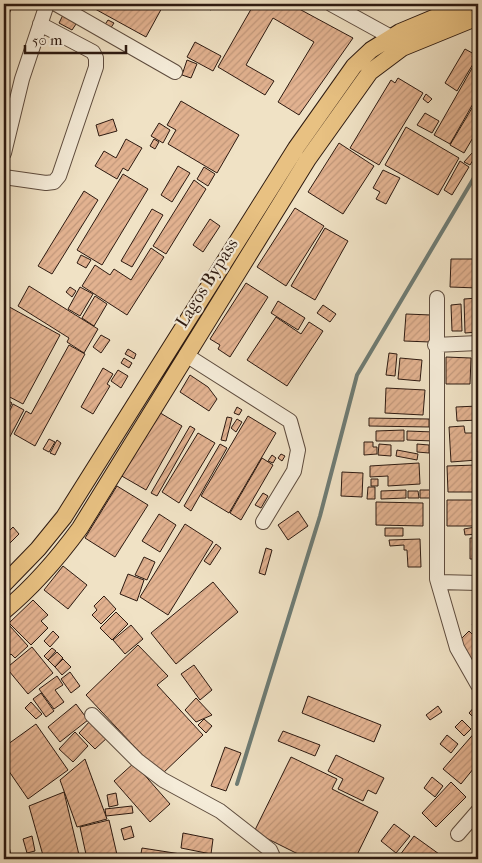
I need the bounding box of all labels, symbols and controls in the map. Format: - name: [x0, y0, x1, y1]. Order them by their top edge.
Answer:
- scale bar: [25, 22, 126, 54]
- text: 50 m: [32, 31, 63, 49]
- street label: Lagos Bypass: [171, 234, 243, 331]

